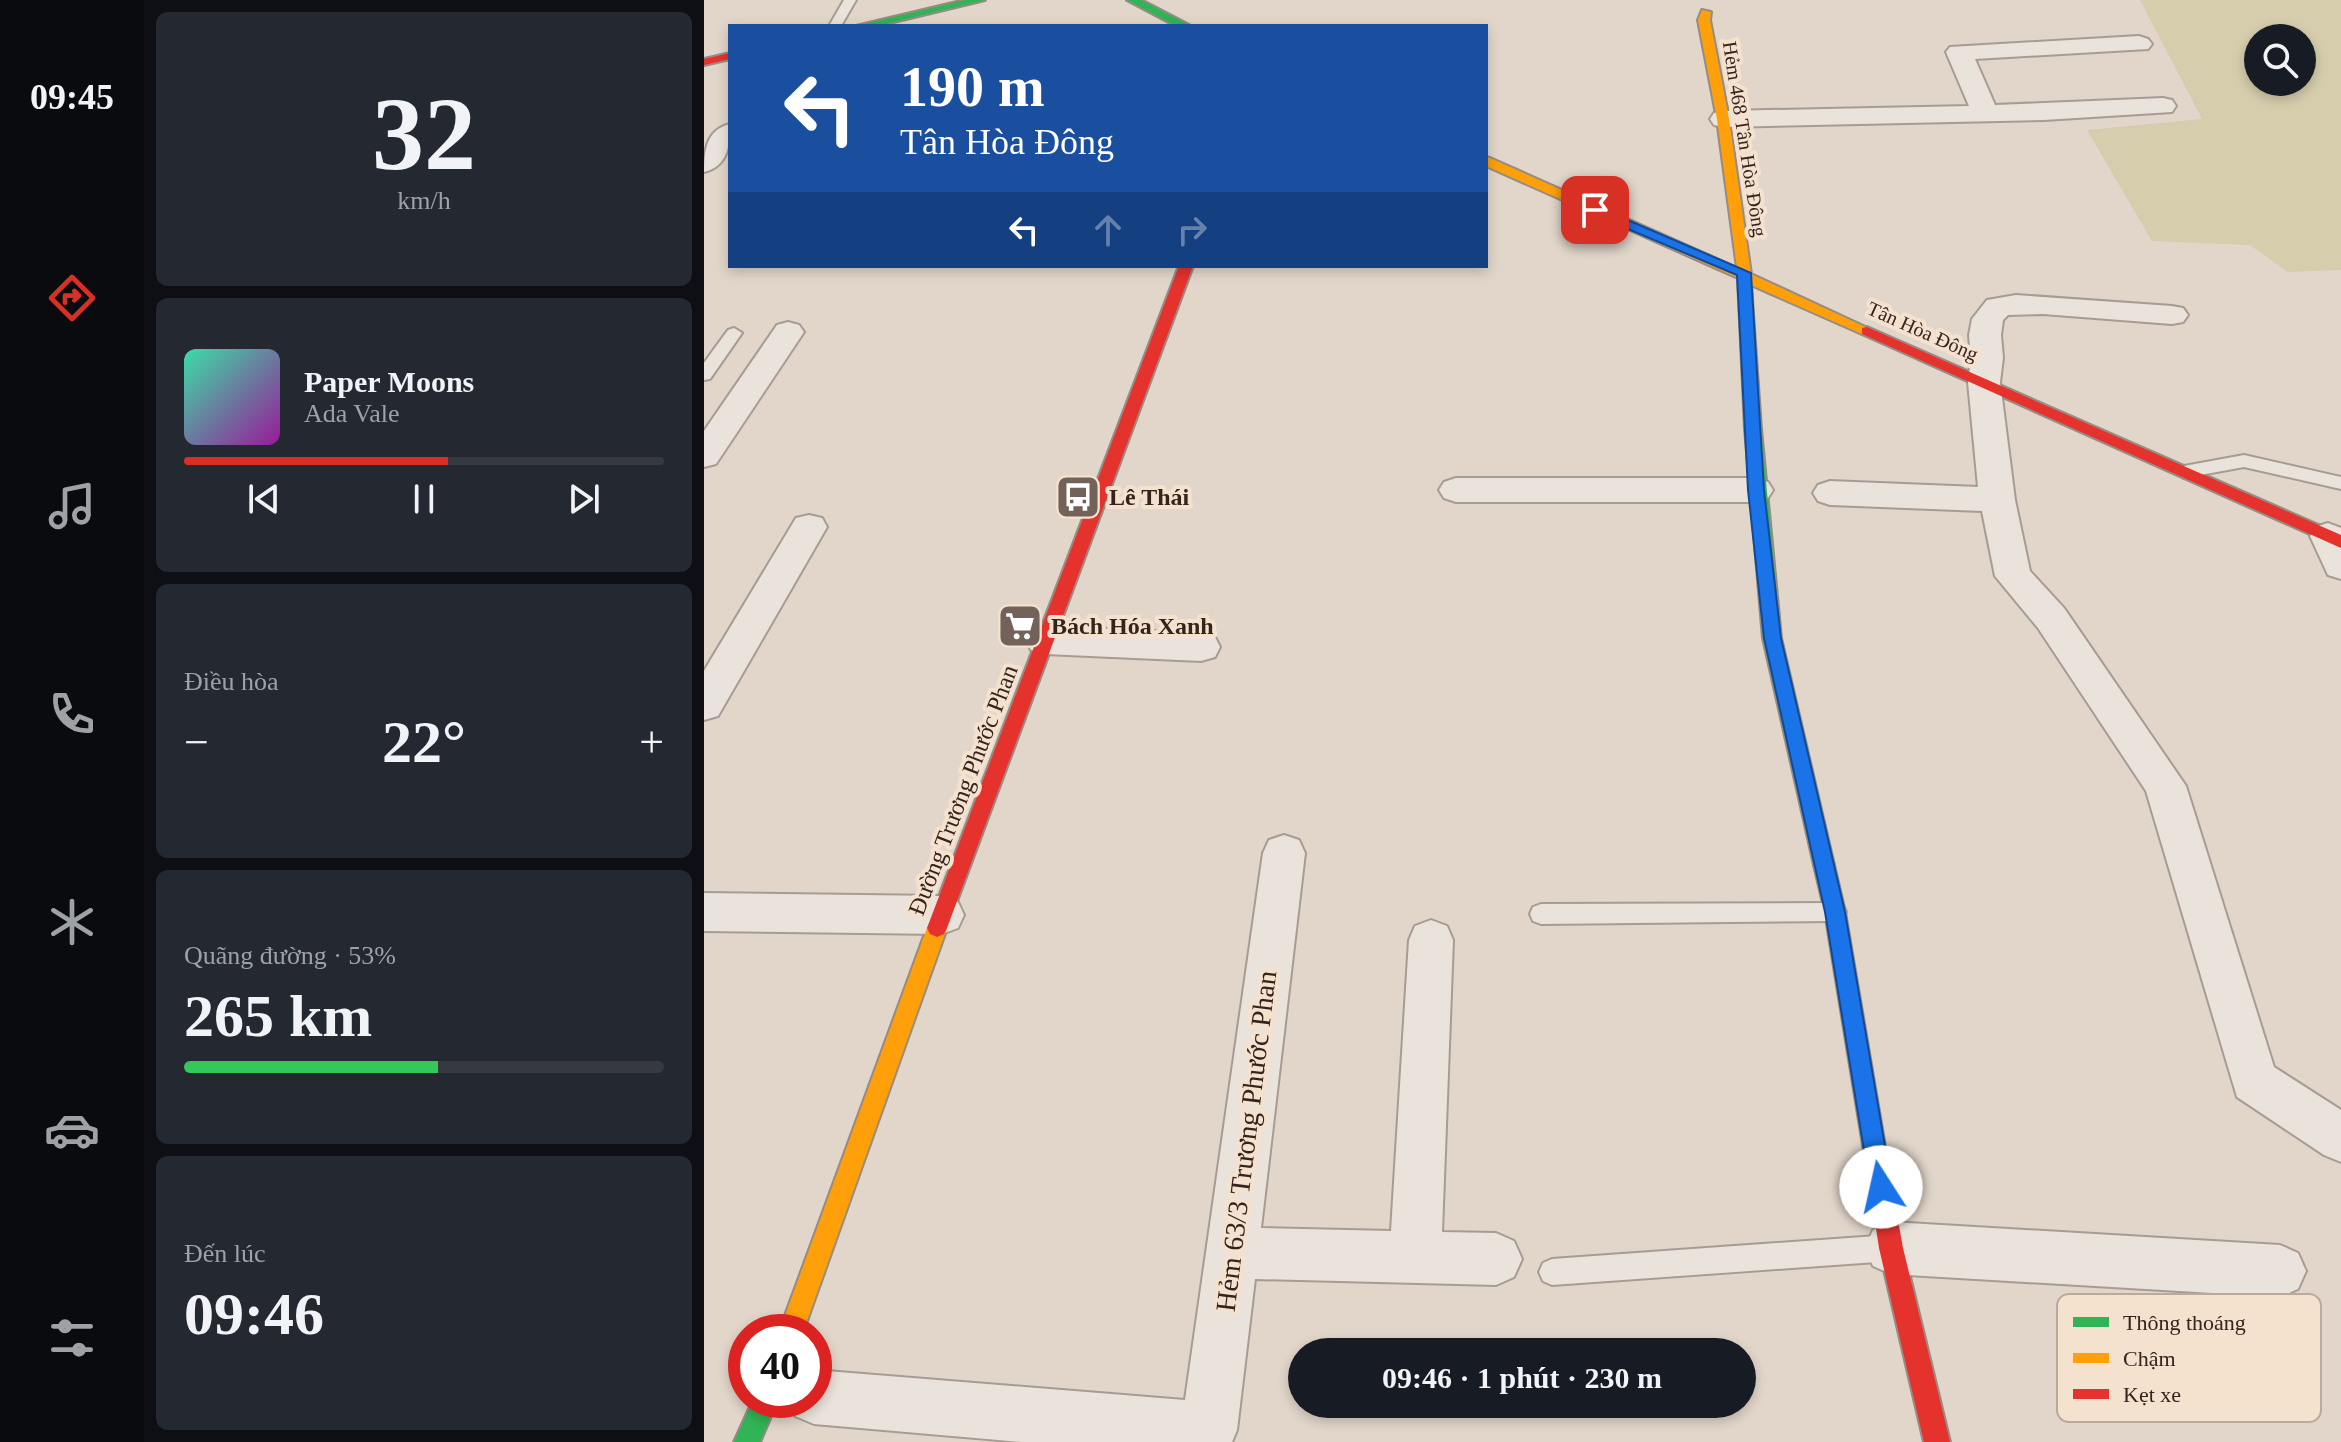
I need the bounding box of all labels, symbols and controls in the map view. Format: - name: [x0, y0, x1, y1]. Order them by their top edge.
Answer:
- map controls: [2244, 24, 2316, 96]
- button: search: [2244, 24, 2316, 96]
- street label: Hẻm 468 Tân Hòa Đông: [1718, 40, 1771, 238]
- icon: left: [768, 56, 872, 160]
- text: 190 m: [900, 56, 1045, 118]
- text: 32: [372, 76, 476, 191]
- text: 09:45: [30, 77, 114, 117]
- text: Tân Hòa Đông: [900, 122, 1114, 162]
- pin: [1561, 176, 1629, 244]
- text: km/h: [397, 186, 451, 215]
- icon: arrive: [1573, 188, 1617, 232]
- icon: left: [1002, 208, 1046, 252]
- icon: ahead: [1086, 208, 1130, 252]
- icon: right: [1170, 208, 1214, 252]
- icon: directions: [44, 270, 100, 326]
- street label: Tân Hòa Đông: [1864, 297, 1982, 366]
- text: Paper Moons: [304, 365, 474, 398]
- text: Ada Vale: [304, 399, 400, 428]
- bus stop icon: Lê Thái: [1054, 473, 1102, 521]
- icon: previous: [242, 477, 286, 521]
- icon: pause: [402, 477, 446, 521]
- icon: next: [562, 477, 606, 521]
- icon: music: [44, 478, 100, 534]
- place label: Lê Thái: [1109, 484, 1190, 510]
- supermarket icon: Bách Hóa Xanh: [996, 602, 1044, 650]
- place label: Bách Hóa Xanh: [1051, 613, 1214, 639]
- street label: Đường Trương Phước Phan: [903, 661, 1023, 919]
- text: Điều hòa: [184, 667, 279, 696]
- icon: phone: [44, 686, 100, 742]
- text: 22°: [382, 709, 466, 775]
- text: −: [184, 718, 209, 767]
- text: +: [639, 718, 664, 767]
- icon: climate: [44, 894, 100, 950]
- text: Quãng đường · 53%: [184, 941, 396, 970]
- street label: Hẻm 63/3 Trương Phước Phan: [1210, 969, 1282, 1313]
- text: 265 km: [184, 983, 372, 1049]
- icon: car: [44, 1102, 100, 1158]
- position arrow: [1839, 1145, 1923, 1229]
- text: Đến lúc: [184, 1239, 266, 1268]
- text: 09:46: [184, 1281, 324, 1347]
- legend: [2057, 1294, 2321, 1422]
- icon: filters: [44, 1310, 100, 1366]
- text: Thông thoáng: [2123, 1310, 2246, 1335]
- speed limit sign: 40: [728, 1314, 832, 1418]
- text: Chậm: [2123, 1346, 2176, 1371]
- text: 09:46 · 1 phút · 230 m: [1382, 1361, 1662, 1394]
- text: Kẹt xe: [2123, 1382, 2181, 1407]

